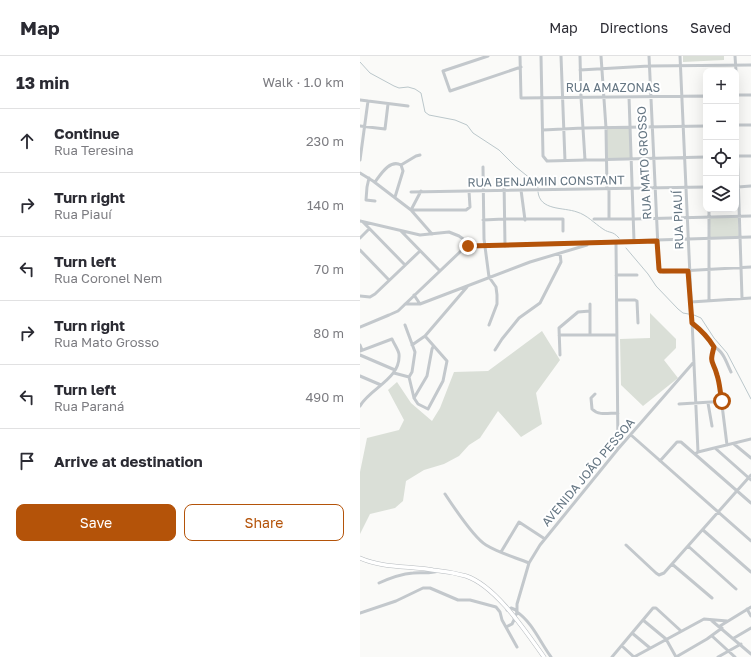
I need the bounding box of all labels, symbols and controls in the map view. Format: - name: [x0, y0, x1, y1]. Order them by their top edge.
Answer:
- text: Map: [20, 16, 60, 39]
- text: Map: [549, 19, 578, 36]
- text: Directions: [600, 19, 668, 36]
- text: Saved: [690, 19, 731, 36]
- map controls: [703, 68, 739, 212]
- button: +: [703, 68, 739, 104]
- text: 13 min: [16, 72, 69, 93]
- text: Walk · 1.0 km: [262, 74, 344, 90]
- street label: RUA AMAZONAS: [566, 80, 661, 95]
- button: −: [703, 104, 739, 140]
- street label: RUA MATO GROSSO: [634, 106, 654, 220]
- text: Continue: [54, 124, 120, 142]
- icon: ahead: [16, 130, 38, 152]
- text: 230 m: [306, 133, 344, 149]
- button: locate: [703, 140, 739, 176]
- text: Rua Teresina: [54, 142, 134, 158]
- street label: RUA BENJAMIN CONSTANT: [467, 172, 625, 190]
- button: layers: [703, 176, 739, 212]
- text: Turn right: [54, 188, 125, 206]
- street label: RUA PIAUÍ: [669, 189, 687, 250]
- icon: right: [16, 194, 38, 216]
- text: 140 m: [307, 197, 344, 213]
- text: Rua Piauí: [54, 206, 112, 222]
- route end: [459, 237, 477, 255]
- text: Turn left: [54, 252, 116, 270]
- icon: left: [16, 258, 38, 280]
- text: 70 m: [314, 261, 344, 277]
- text: Rua Coronel Nem: [54, 270, 162, 286]
- text: Turn right: [54, 316, 125, 334]
- icon: right: [16, 322, 38, 344]
- text: 80 m: [313, 325, 344, 341]
- text: Rua Mato Grosso: [54, 334, 159, 350]
- text: Turn left: [54, 380, 116, 398]
- icon: left: [16, 386, 38, 408]
- text: 490 m: [305, 389, 344, 405]
- route start: [713, 392, 731, 410]
- text: Rua Paraná: [54, 398, 124, 414]
- street label: AVENIDA JOÃO PESSOA: [538, 415, 638, 529]
- icon: arrive: [16, 450, 38, 472]
- text: Arrive at destination: [54, 452, 203, 470]
- button: Save: [16, 504, 176, 541]
- button: Share: [184, 504, 344, 541]

